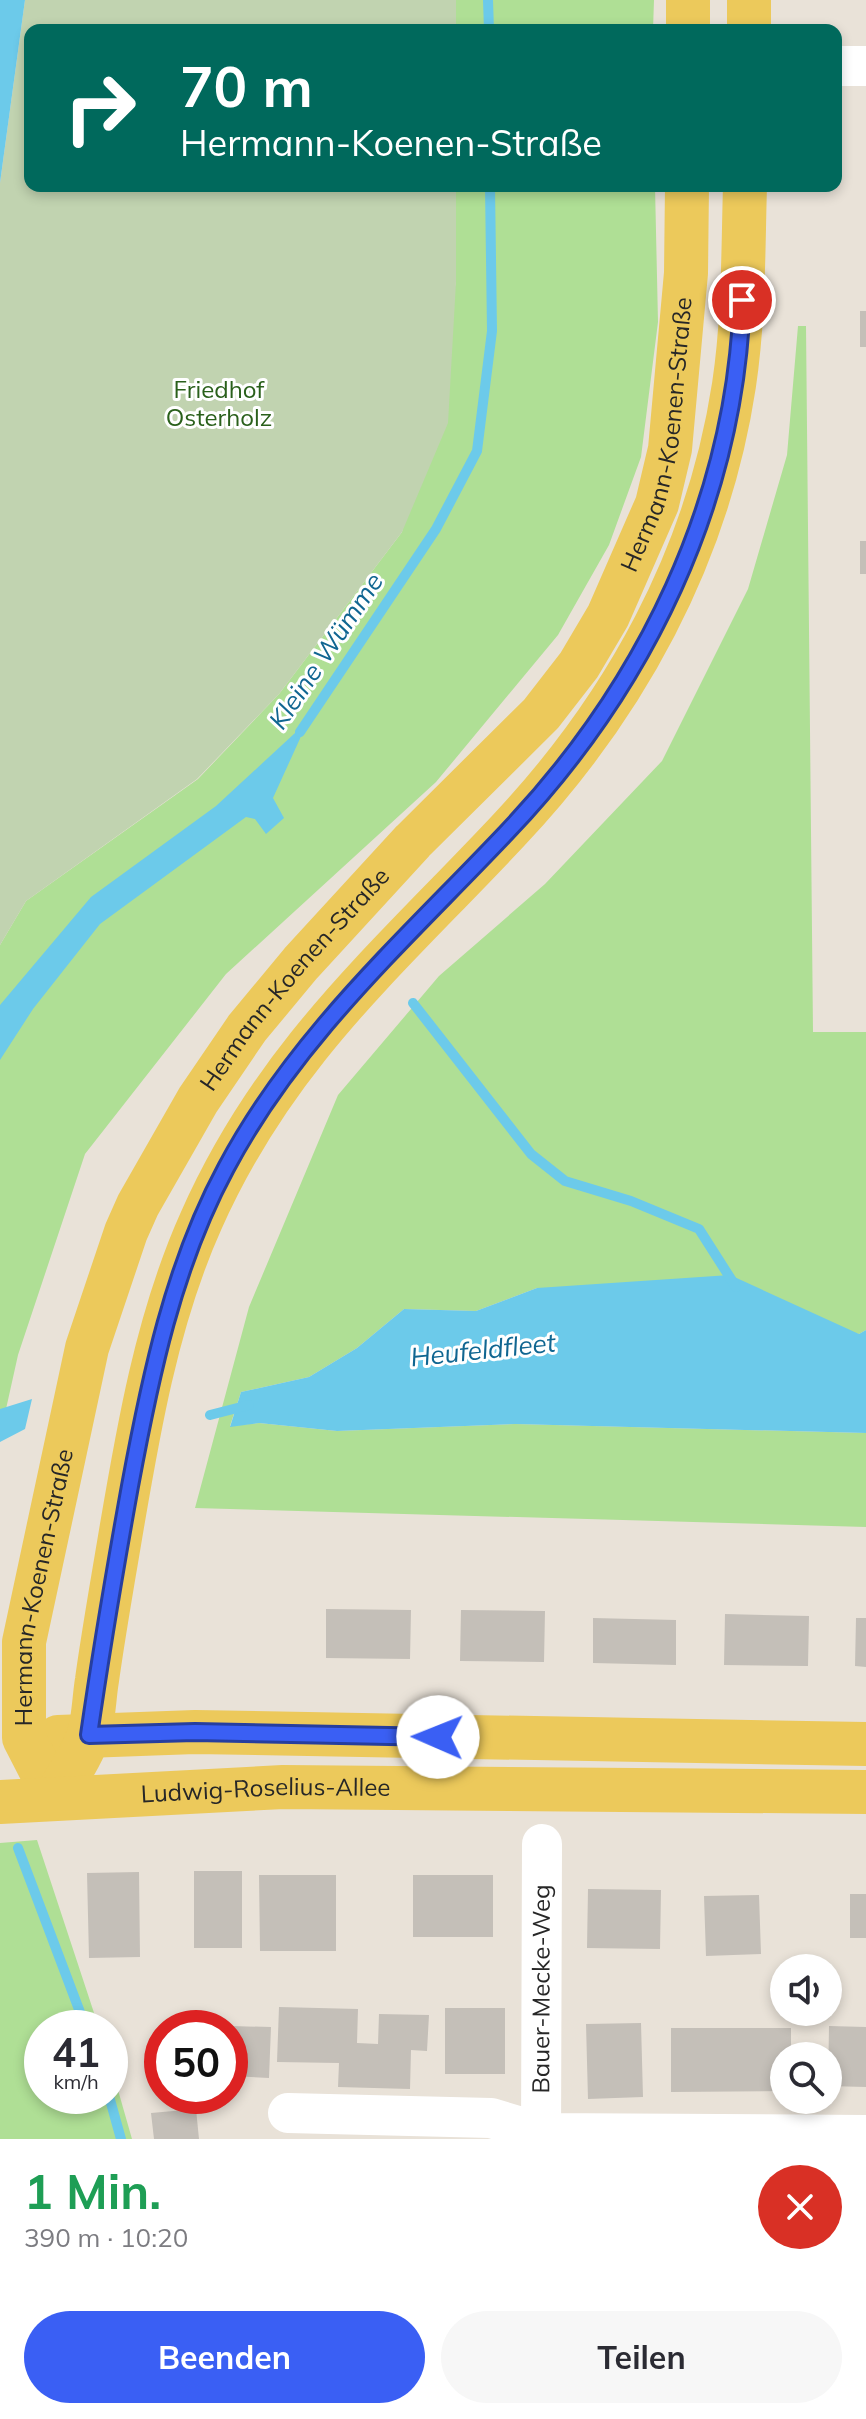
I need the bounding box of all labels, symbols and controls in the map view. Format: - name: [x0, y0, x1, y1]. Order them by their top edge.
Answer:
- text: 70 m: [180, 51, 313, 121]
- icon: right: [48, 56, 152, 160]
- text: Hermann-Koenen-Straße: [180, 120, 602, 165]
- pin: [708, 266, 776, 334]
- icon: arrive: [720, 278, 764, 322]
- street label: Hermann-Koenen-Straße: [613, 296, 698, 576]
- park label: Friedhof Osterholz: [166, 374, 272, 432]
- water label: Kleine Wümme: [261, 566, 390, 735]
- street label: Hermann-Koenen-Straße: [193, 861, 395, 1096]
- water label: Heufeldfleet: [409, 1325, 558, 1374]
- street label: Hermann-Koenen-Straße: [8, 1446, 79, 1726]
- position arrow: [396, 1695, 480, 1779]
- street label: Ludwig-Roselius-Allee: [140, 1771, 391, 1809]
- street label: Bauer-Mecke-Weg: [525, 1884, 556, 2094]
- map controls: [770, 1954, 842, 2114]
- button: sound: [770, 1954, 842, 2026]
- speed limit sign: 50: [144, 2010, 248, 2114]
- text: 41: [52, 2027, 100, 2077]
- button: search: [770, 2042, 842, 2114]
- text: km/h: [53, 2069, 99, 2094]
- text: 1 Min.: [24, 2161, 161, 2221]
- button: close: [758, 2165, 842, 2249]
- text: 390 m · 10:20: [24, 2221, 188, 2254]
- button: Beenden: [24, 2311, 425, 2403]
- button: Teilen: [441, 2311, 842, 2403]

